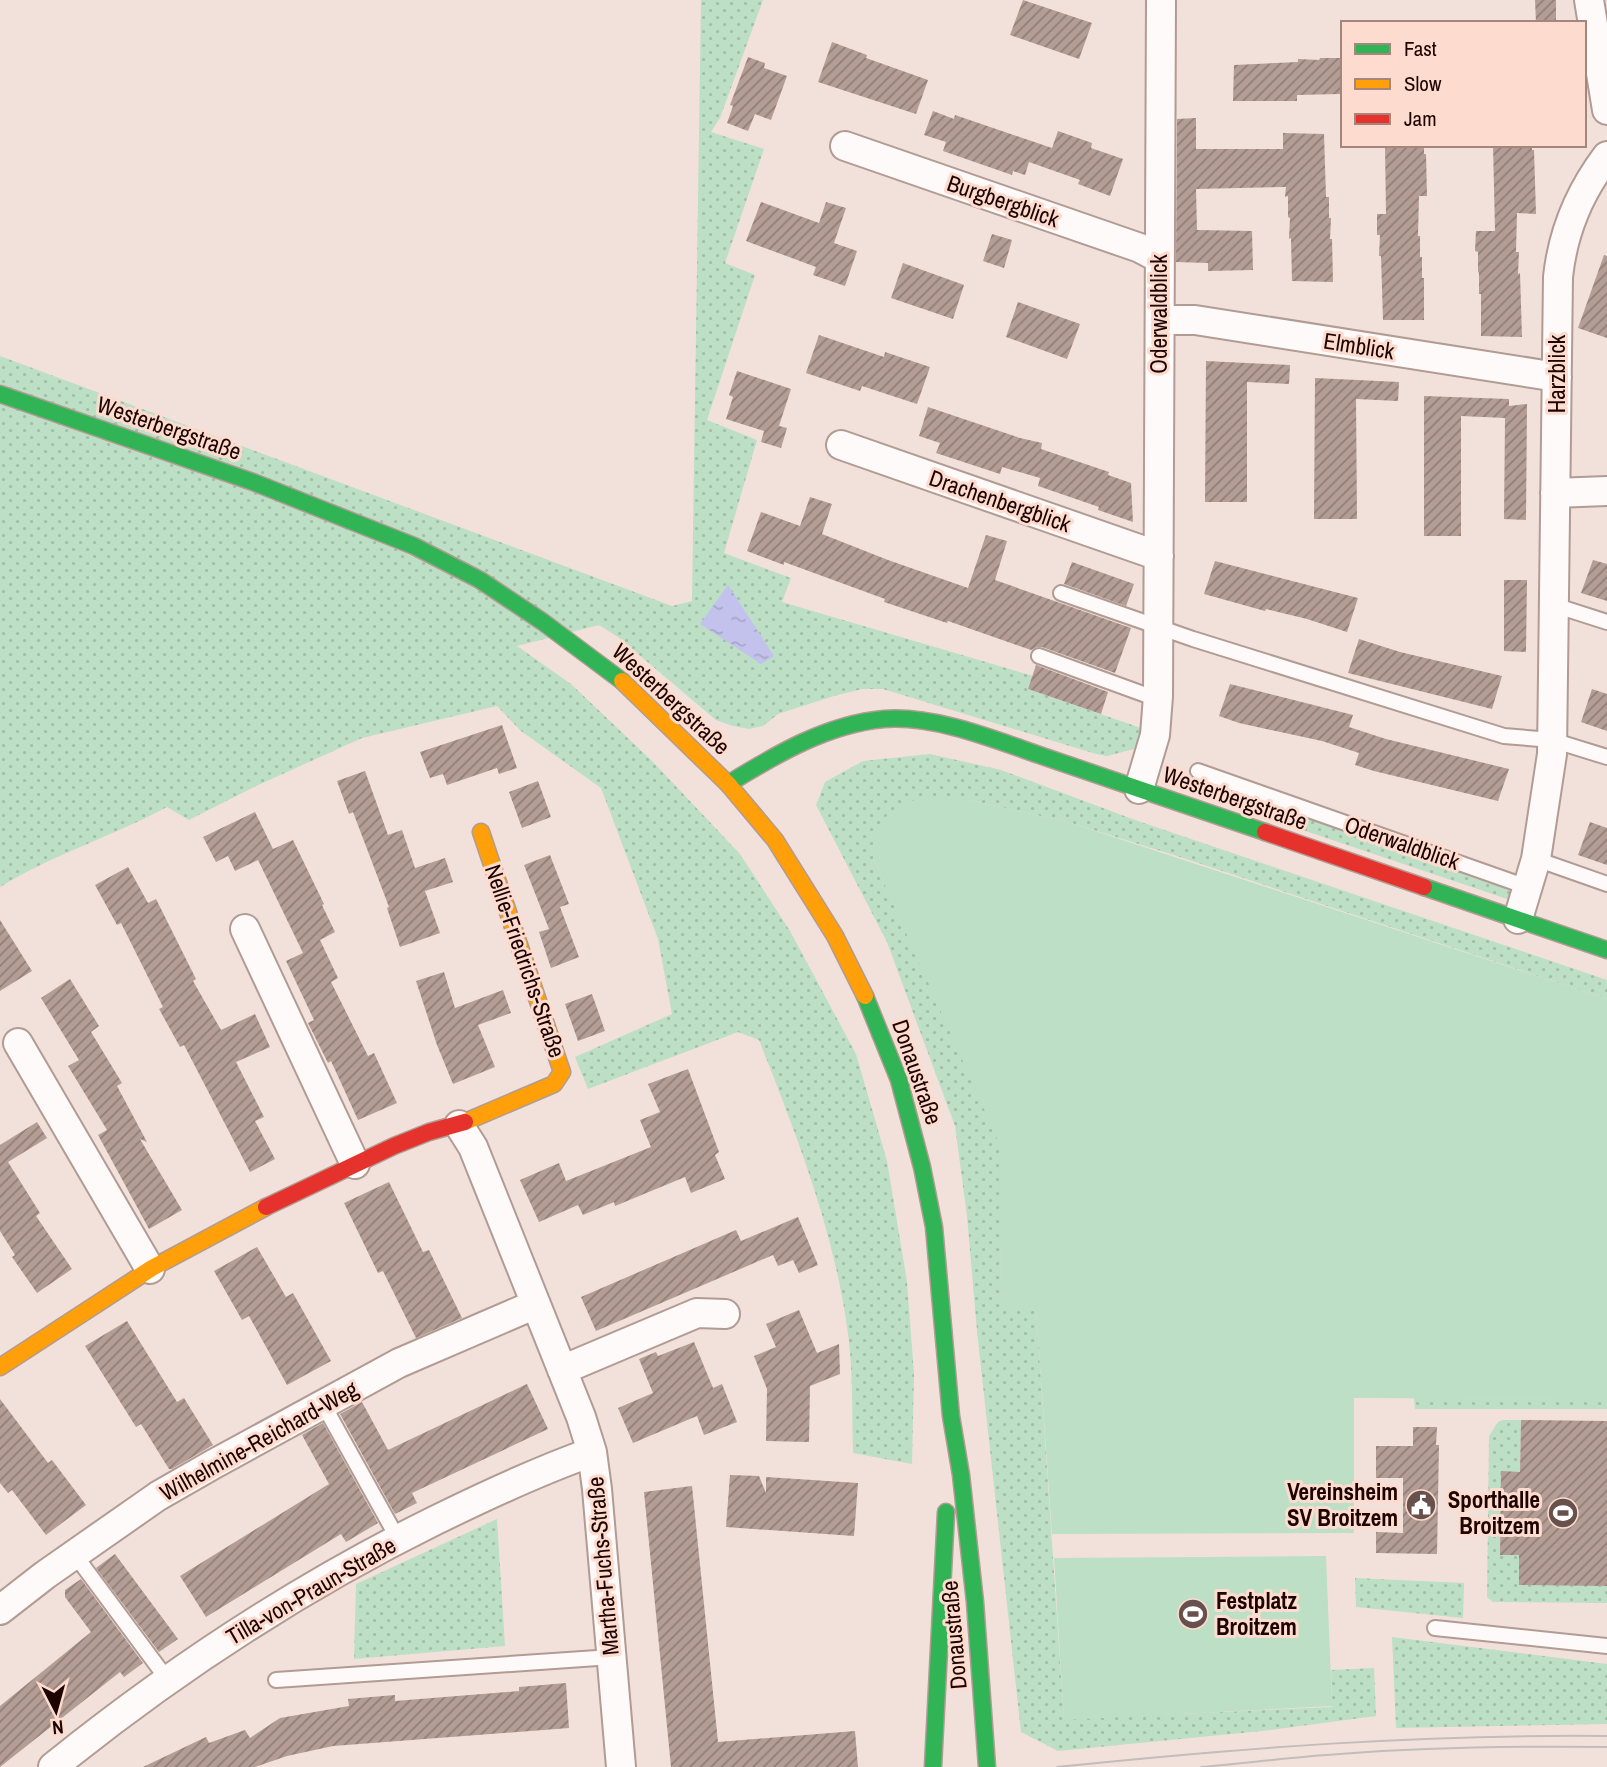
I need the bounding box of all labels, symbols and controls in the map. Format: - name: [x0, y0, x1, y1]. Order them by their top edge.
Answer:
- legend: [1341, 21, 1586, 147]
- text: Fast: [1404, 34, 1437, 63]
- text: Slow: [1404, 69, 1442, 98]
- text: Jam: [1404, 104, 1437, 133]
- street label: Burgbergblick: [943, 167, 1064, 234]
- street label: Oderwaldblick: [1143, 254, 1174, 374]
- street label: Elmblick: [1321, 325, 1397, 366]
- street label: Harzblick: [1541, 334, 1572, 413]
- street label: Westerbergstraße: [93, 388, 245, 467]
- street label: Drachenbergblick: [925, 462, 1076, 539]
- street label: Westerbergstraße: [606, 636, 737, 761]
- street label: Westerbergstraße: [1159, 758, 1311, 837]
- street label: Oderwaldblick: [1341, 808, 1464, 877]
- street label: Nellie-Friedrichs-Straße: [478, 860, 573, 1062]
- street label: Donaustraße: [885, 1015, 950, 1128]
- street label: Wilhelmine-Reichard-Weg: [154, 1373, 364, 1508]
- street label: Martha-Fuchs-Straße: [579, 1475, 626, 1657]
- place label: Vereinsheim SV Broitzem: [1287, 1476, 1398, 1533]
- place label: Sporthalle Broitzem: [1448, 1484, 1540, 1541]
- public building icon: Vereinsheim SV Broitzem: [1404, 1488, 1438, 1522]
- sports icon: Sporthalle Broitzem: [1546, 1496, 1580, 1530]
- street label: Tilla-von-Praun-Straße: [220, 1529, 401, 1652]
- street label: Donaustraße: [933, 1579, 974, 1691]
- place label: Festplatz Broitzem: [1216, 1585, 1297, 1642]
- sports icon: Festplatz Broitzem: [1176, 1597, 1210, 1631]
- north arrow: [21, 1676, 91, 1746]
- text: N: [51, 1714, 65, 1741]

